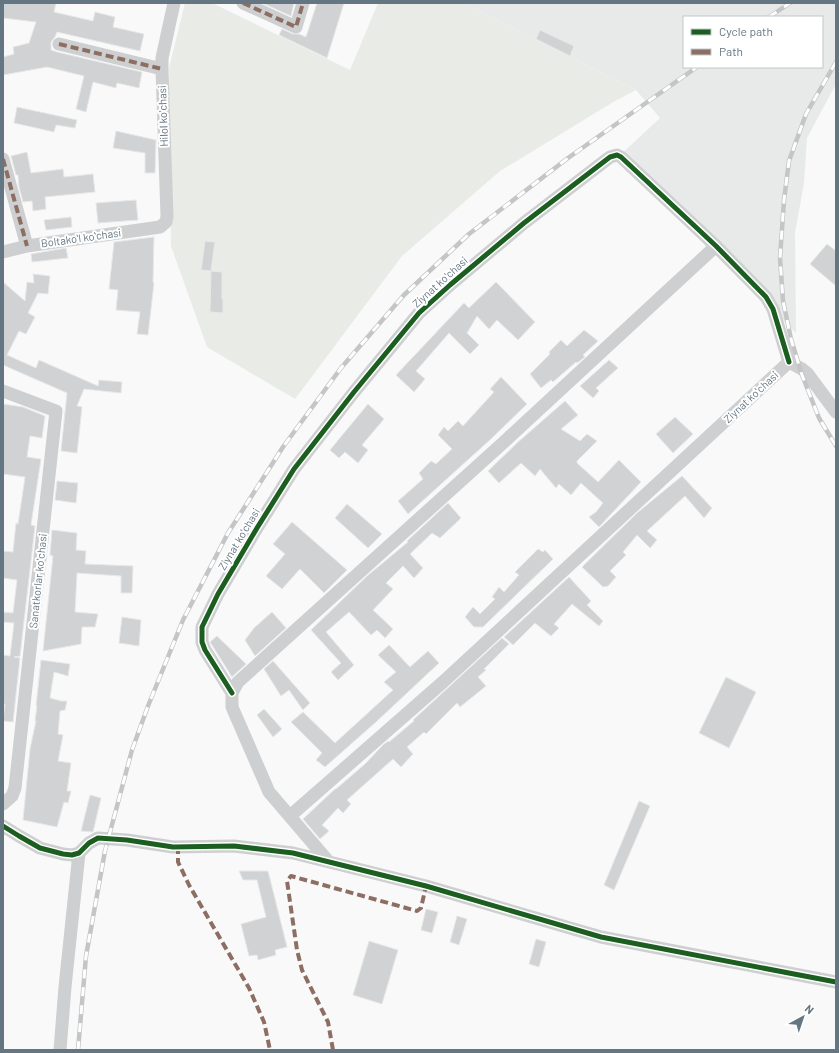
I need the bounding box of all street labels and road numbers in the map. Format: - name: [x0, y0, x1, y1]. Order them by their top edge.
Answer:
- street label: Hilol koʻchasi: [155, 85, 170, 147]
- street label: Boltakoʻl koʻchasi: [40, 225, 122, 250]
- street label: Ziynat koʻchasi: [409, 253, 470, 310]
- street label: Ziynat koʻchasi: [721, 368, 781, 425]
- street label: Ziynat koʻchasi: [215, 505, 262, 572]
- street label: Sanatkorlar koʻchasi: [26, 533, 49, 629]

